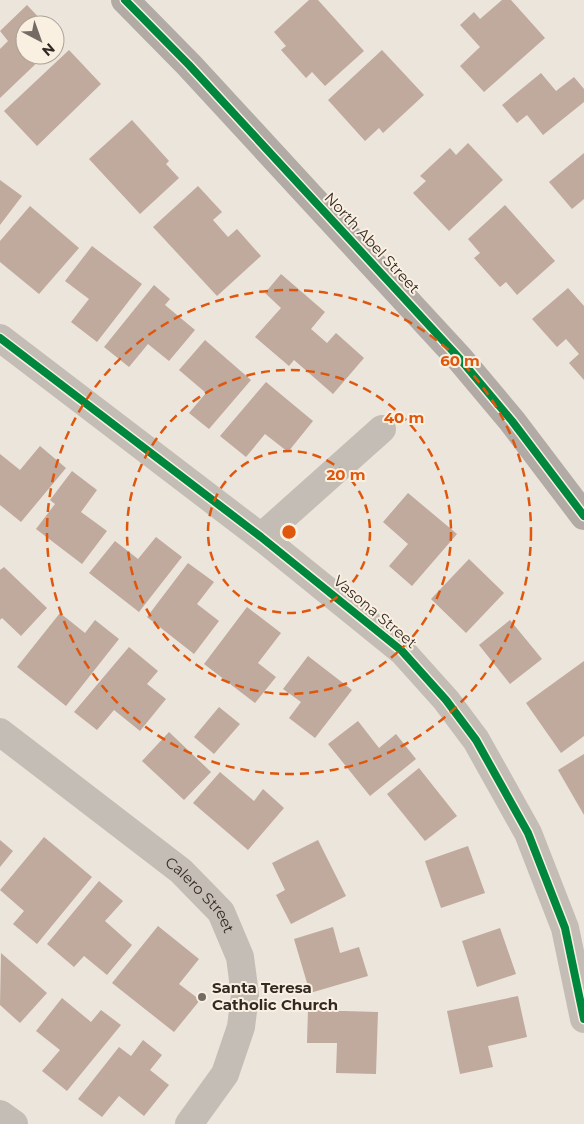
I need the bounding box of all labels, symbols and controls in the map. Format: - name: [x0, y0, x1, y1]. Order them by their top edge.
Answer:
- north arrow: [15, 15, 65, 65]
- text: N: [38, 39, 59, 60]
- street label: North Abel Street: [321, 188, 424, 297]
- text: 60 m: [440, 351, 480, 370]
- text: 40 m: [384, 408, 424, 427]
- text: 20 m: [326, 465, 366, 484]
- centre of rings: [280, 523, 298, 541]
- street label: Vasona Street: [330, 571, 421, 652]
- street label: Calero Street: [161, 852, 239, 936]
- place label: Santa Teresa Catholic Church: [212, 978, 338, 1014]
- marker: Santa Teresa Catholic Church: [196, 991, 208, 1003]

